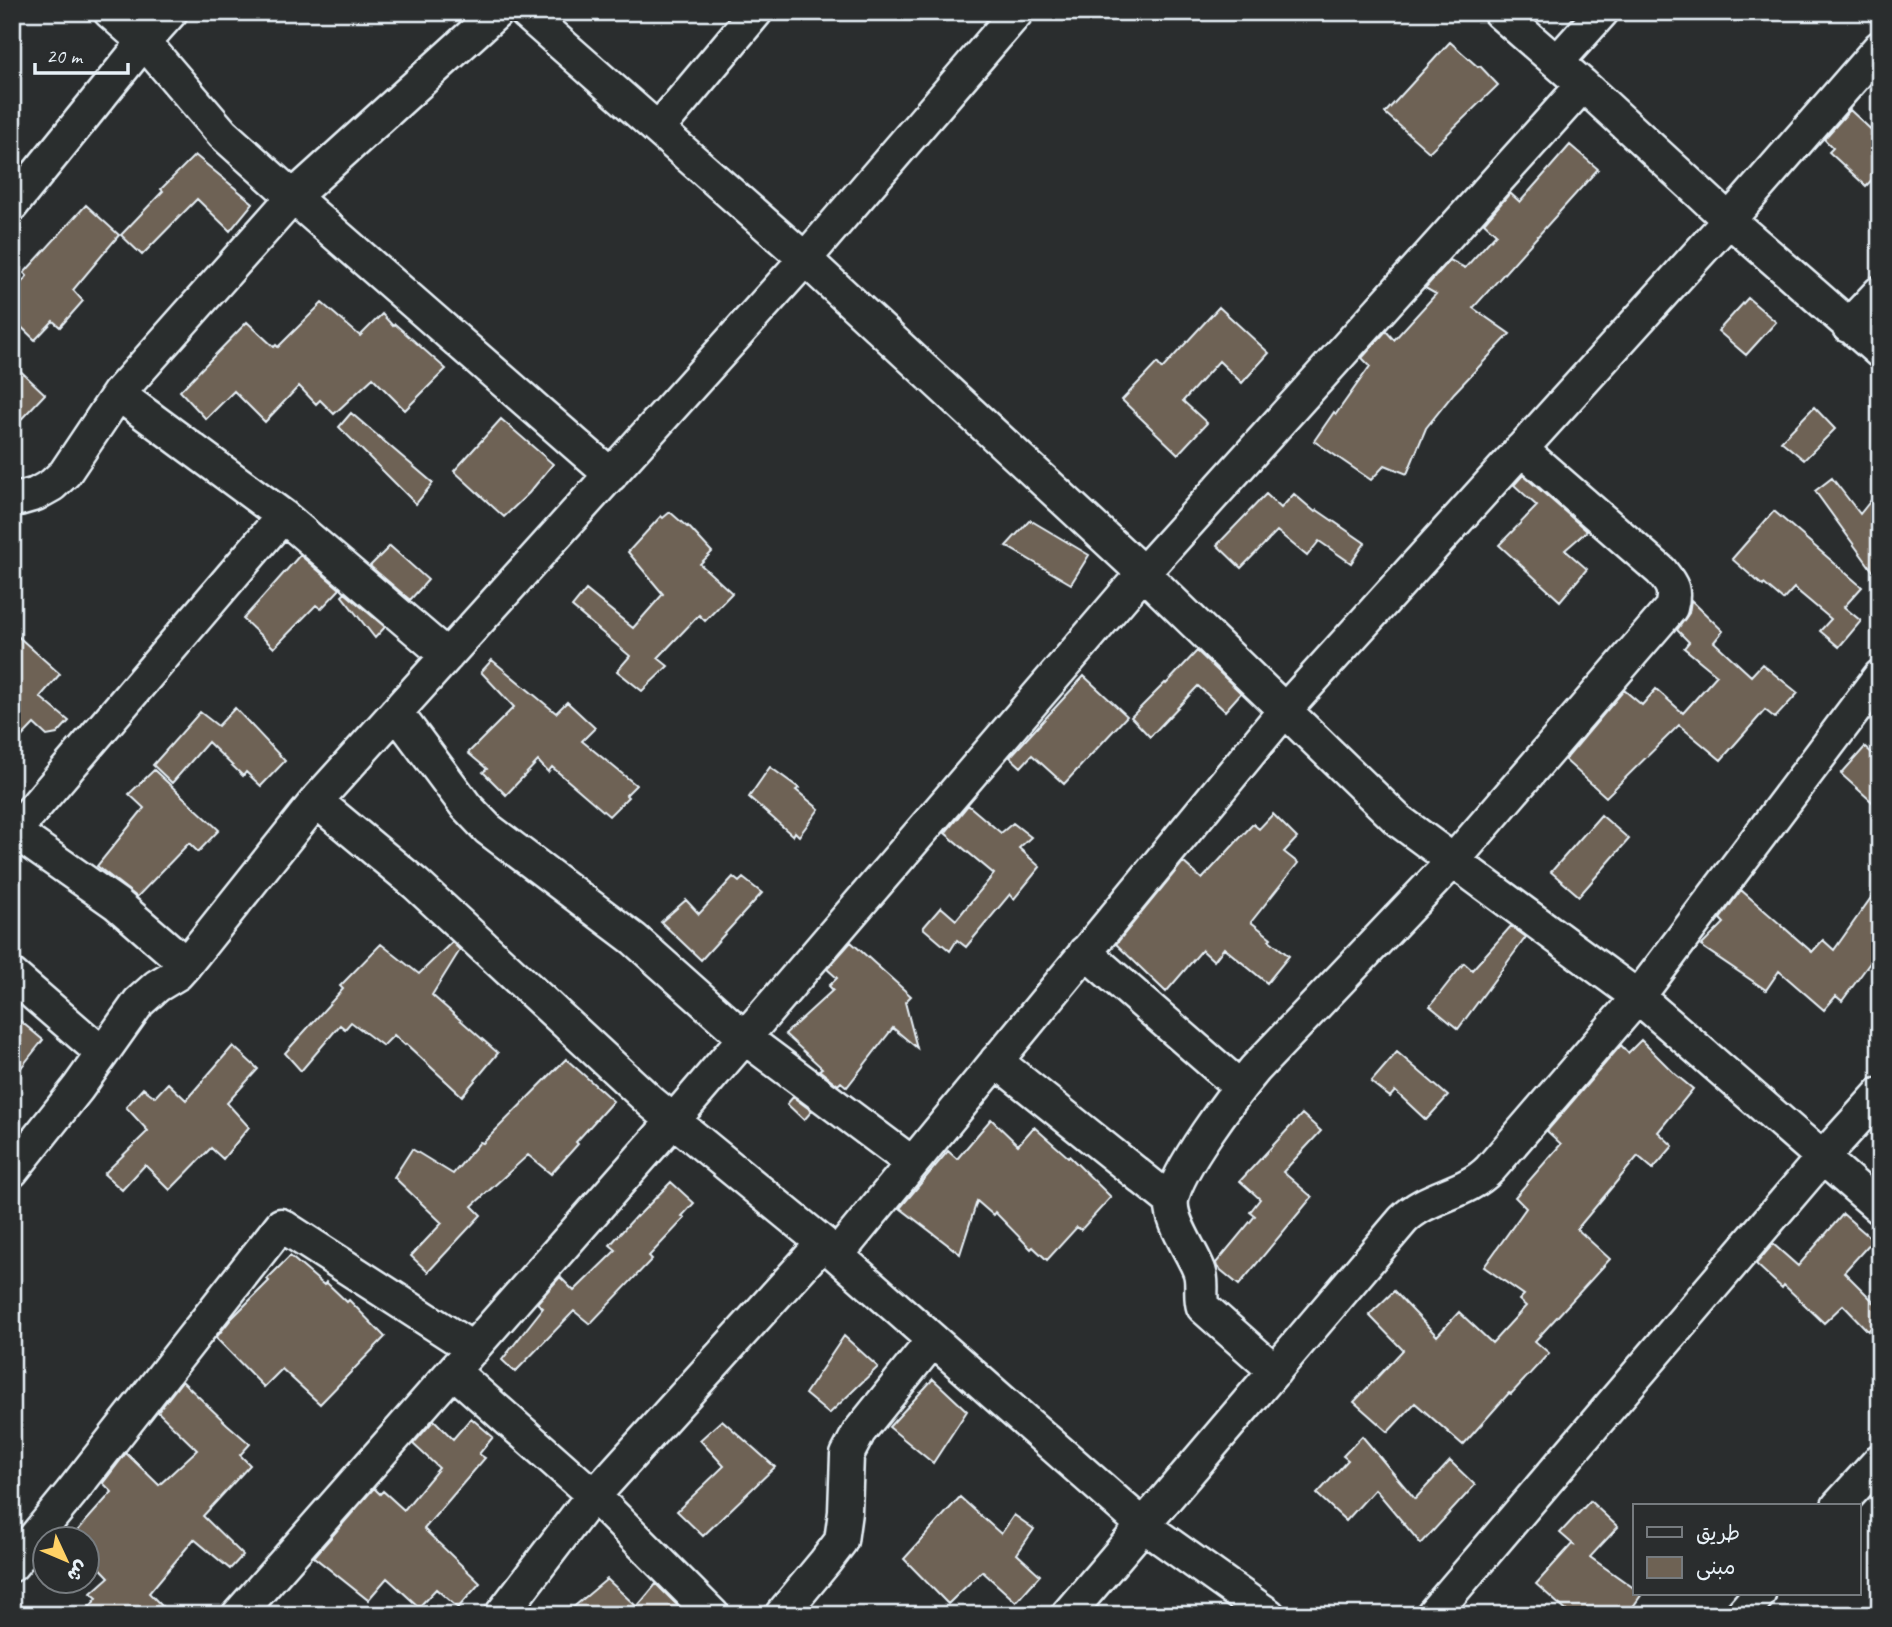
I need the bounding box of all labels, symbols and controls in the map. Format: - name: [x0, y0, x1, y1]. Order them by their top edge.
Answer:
- scale bar: [35, 32, 128, 76]
- text: 20 m: [46, 43, 84, 69]
- legend: [1633, 1504, 1860, 1596]
- text: طريق: [1696, 1520, 1740, 1546]
- north arrow: [32, 1526, 102, 1596]
- text: مبنى: [1696, 1554, 1735, 1581]
- text: ش: [62, 1555, 93, 1587]

